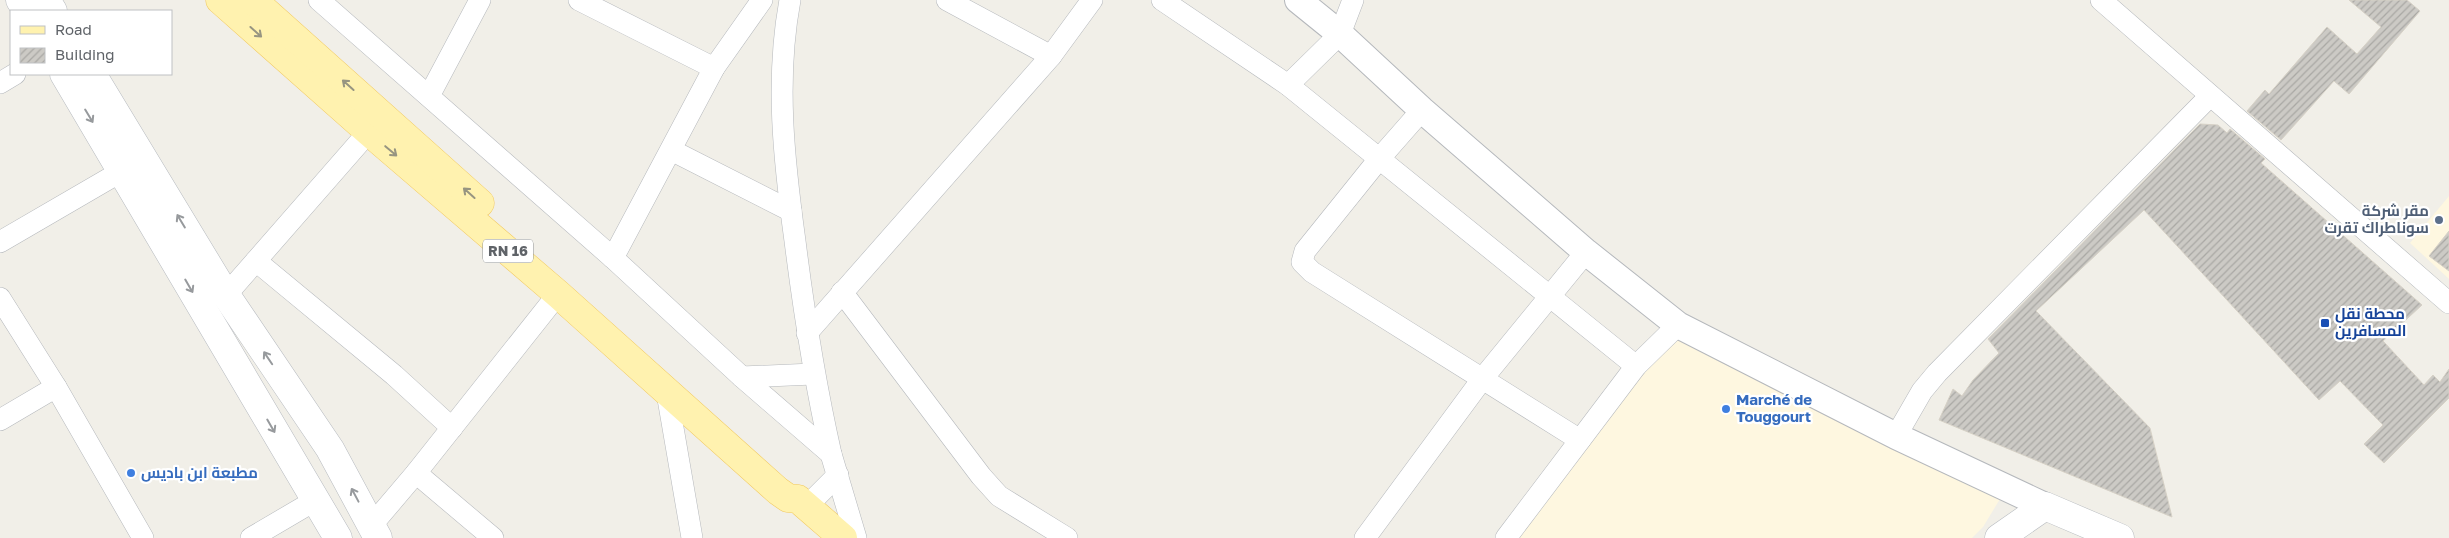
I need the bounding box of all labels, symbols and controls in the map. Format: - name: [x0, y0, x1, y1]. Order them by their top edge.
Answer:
- legend: [10, 10, 172, 75]
- text: Road: [55, 20, 92, 38]
- one-way arrow: [250, 27, 263, 38]
- text: Building: [55, 45, 115, 63]
- one-way arrow: [341, 79, 354, 90]
- one-way arrow: [85, 108, 95, 122]
- one-way arrow: [385, 146, 398, 157]
- one-way arrow: [462, 187, 475, 199]
- place label: مقر شركة سوناطراك تقرت: [2325, 201, 2429, 237]
- one-way arrow: [176, 214, 186, 228]
- marker: مقر شركة سوناطراك تقرت: [2433, 214, 2445, 226]
- road number: RN 16: [483, 240, 533, 262]
- one-way arrow: [185, 278, 195, 293]
- place label: محطة نقل المسافرين: [2335, 304, 2406, 340]
- marker: محطة نقل المسافرين: [2319, 317, 2331, 329]
- one-way arrow: [263, 351, 273, 365]
- place label: Marché de Touggourt: [1736, 390, 1812, 425]
- marker: Marché de Touggourt: [1720, 403, 1732, 415]
- one-way arrow: [266, 419, 276, 434]
- place label: مطبعة ابن باديس: [141, 463, 258, 482]
- marker: مطبعة ابن باديس: [125, 467, 137, 479]
- one-way arrow: [350, 488, 359, 503]

